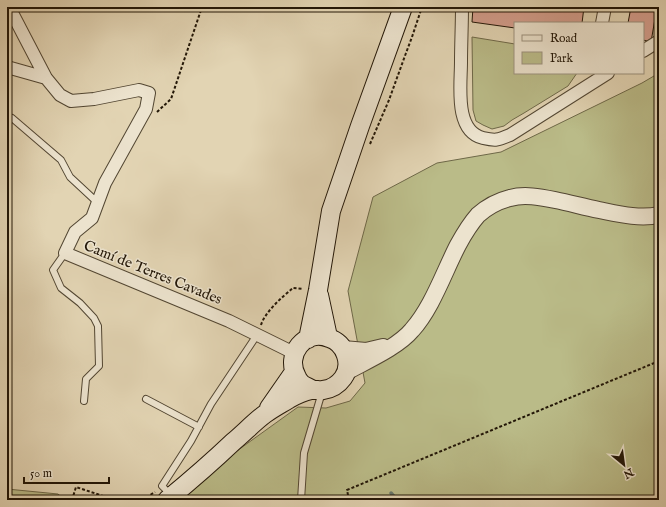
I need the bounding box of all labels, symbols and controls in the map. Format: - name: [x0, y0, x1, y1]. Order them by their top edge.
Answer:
- legend: [514, 22, 644, 74]
- text: Road: [550, 31, 578, 46]
- text: Park: [550, 51, 573, 66]
- street label: Camí de Terres Cavades: [81, 236, 225, 309]
- north arrow: [604, 445, 644, 485]
- scale bar: [24, 459, 109, 485]
- text: N: [620, 464, 637, 482]
- text: 50 m: [30, 466, 52, 481]

